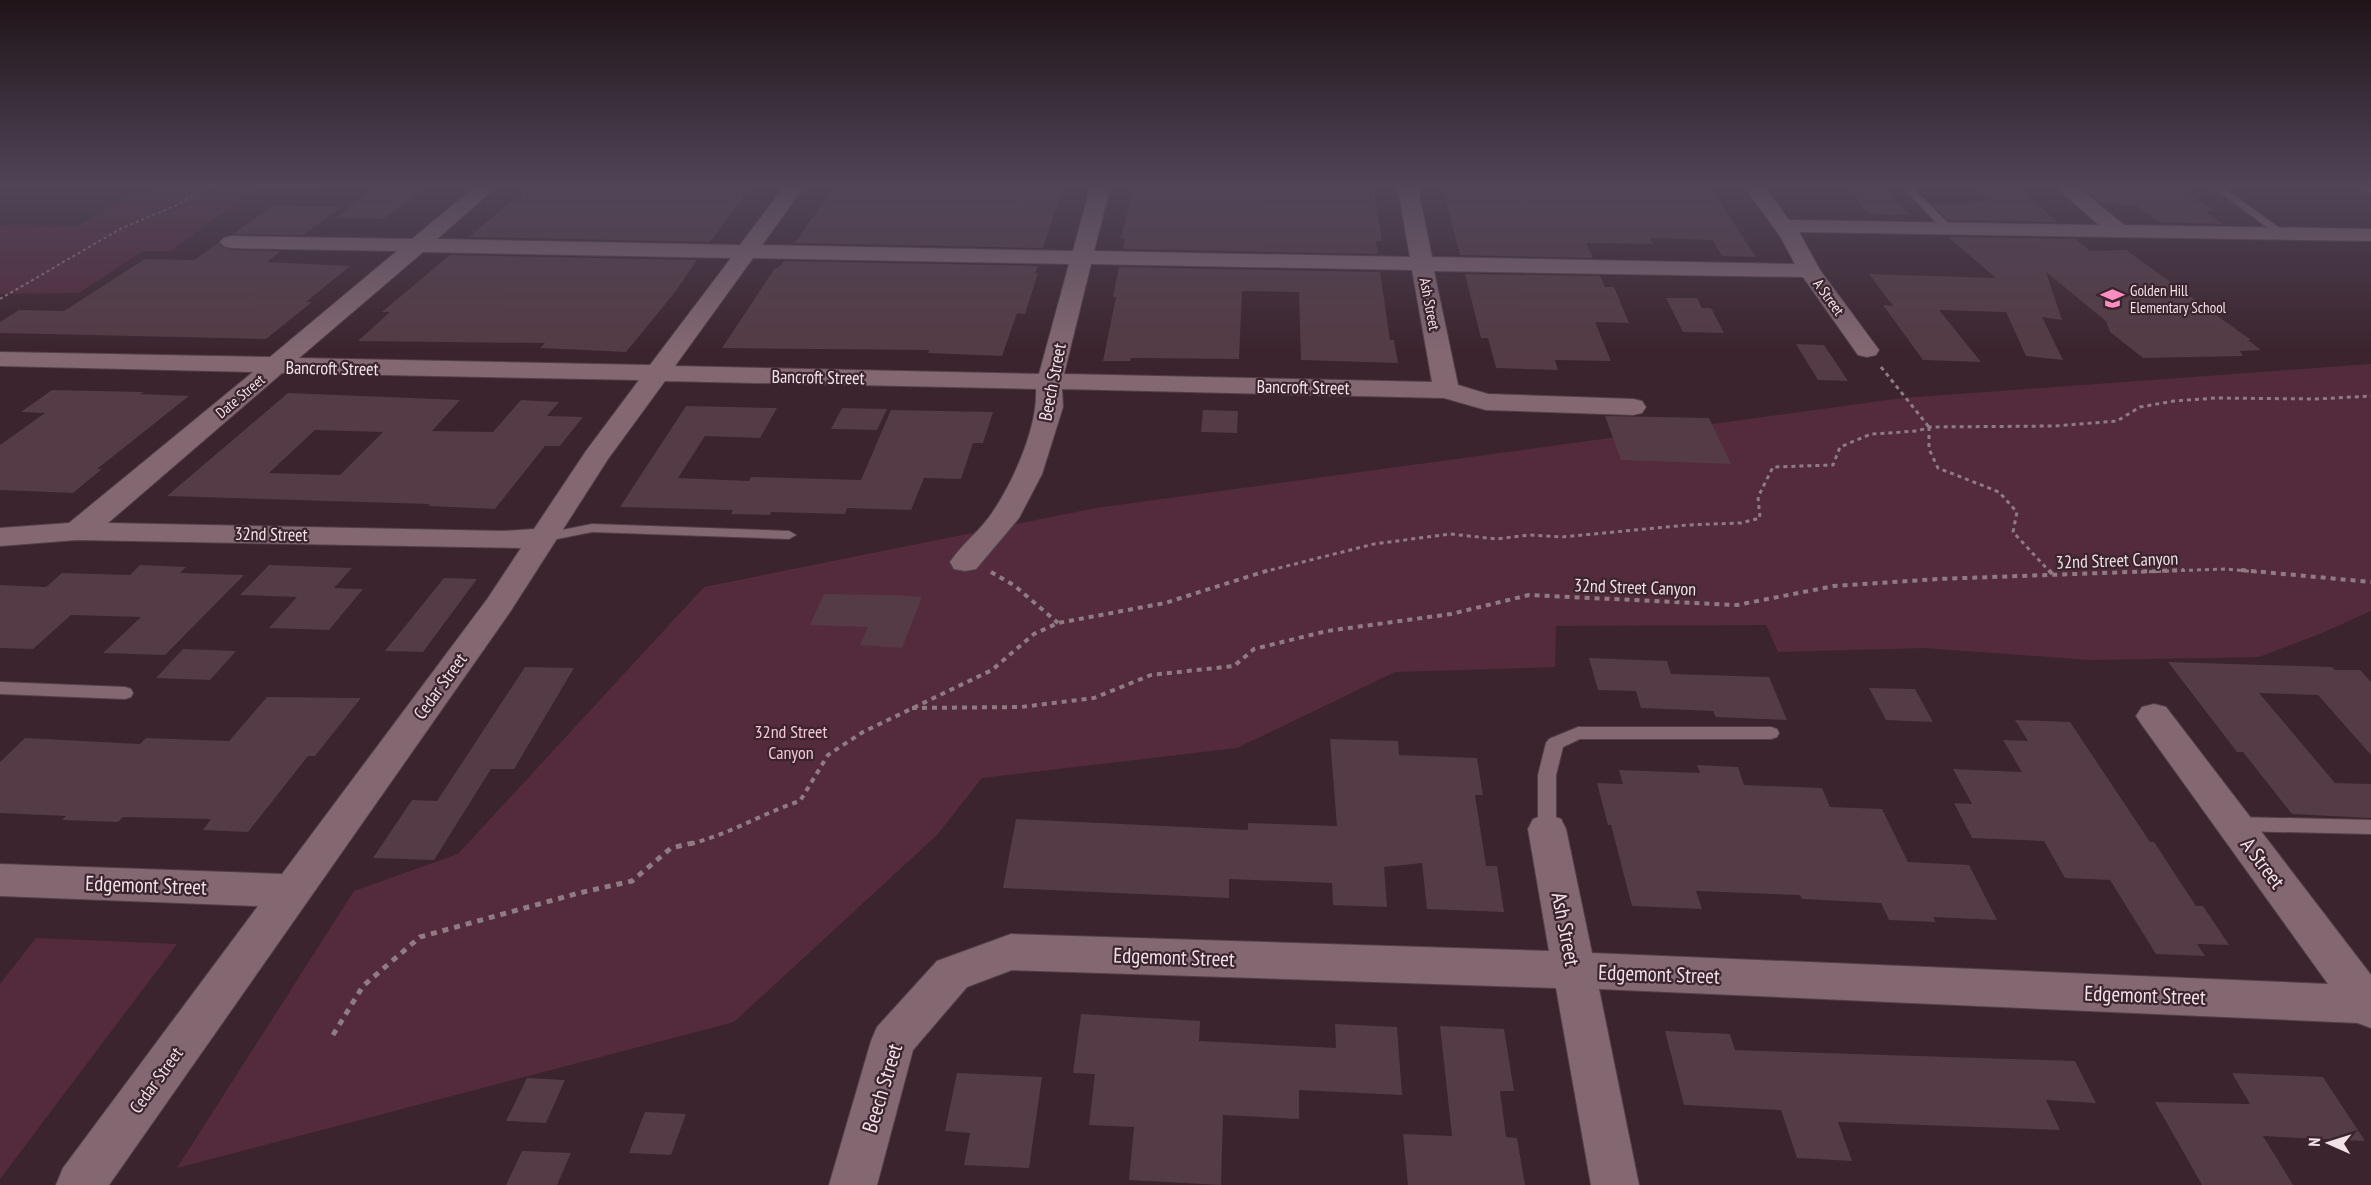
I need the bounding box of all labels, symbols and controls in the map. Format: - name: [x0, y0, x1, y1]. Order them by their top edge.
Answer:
- street label: A Street: [1809, 275, 1849, 319]
- street label: Ash Street: [1416, 276, 1444, 332]
- place label: Golden Hill Elementary School: [2130, 281, 2227, 317]
- school or university icon: Golden Hill Elementary School: [2099, 286, 2125, 312]
- street label: Beech Street: [1033, 341, 1071, 423]
- street label: Bancroft Street: [285, 356, 379, 380]
- street label: Bancroft Street: [771, 365, 865, 389]
- street label: Date Street: [212, 370, 268, 422]
- street label: Bancroft Street: [1256, 375, 1350, 399]
- street label: 32nd Street: [234, 522, 308, 546]
- street label: 32nd Street Canyon: [2055, 546, 2179, 574]
- street label: 32nd Street Canyon: [1573, 573, 1697, 601]
- street label: Cedar Street: [408, 648, 472, 724]
- park label: 32nd Street Canyon: [755, 720, 828, 764]
- street label: A Street: [2235, 832, 2291, 894]
- street label: Edgemont Street: [85, 869, 207, 901]
- street label: Ash Street: [1546, 890, 1586, 968]
- street label: Edgemont Street: [1113, 941, 1235, 973]
- street label: Edgemont Street: [1598, 958, 1720, 990]
- street label: Edgemont Street: [2084, 979, 2206, 1011]
- street label: Beech Street: [856, 1040, 908, 1136]
- street label: Cedar Street: [124, 1042, 188, 1118]
- north arrow: [2299, 1113, 2359, 1173]
- text: N: [2304, 1137, 2324, 1147]

